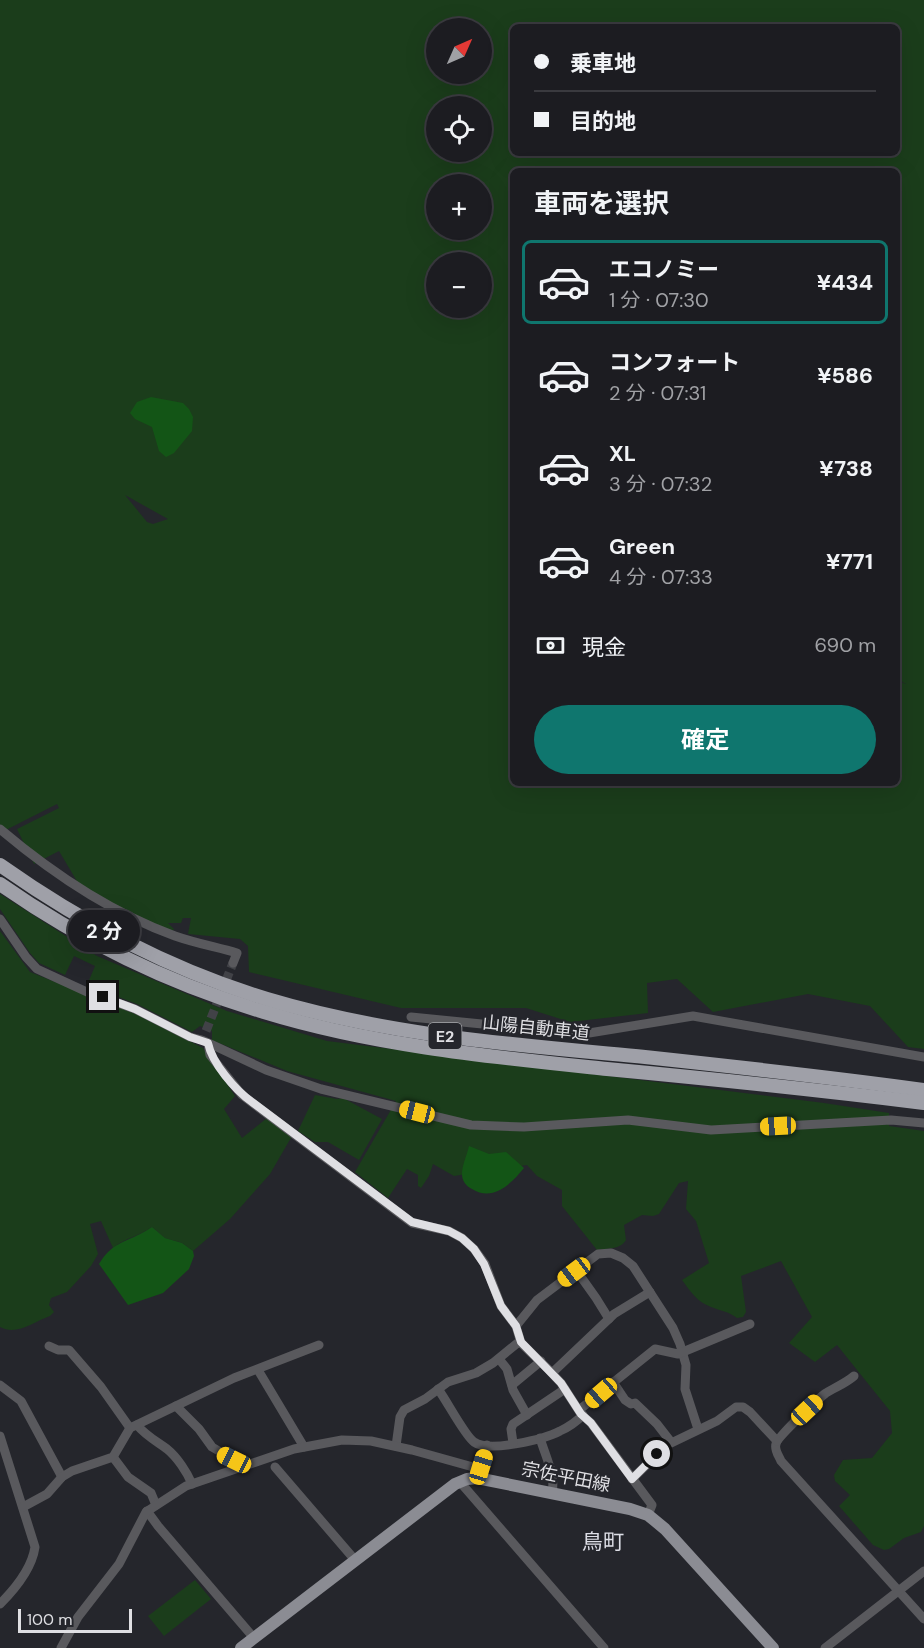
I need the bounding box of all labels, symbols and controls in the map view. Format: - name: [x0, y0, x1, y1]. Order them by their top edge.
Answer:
- north arrow: [426, 18, 492, 84]
- map controls: [426, 18, 492, 318]
- text: 乗車地: [570, 49, 636, 78]
- button: locate: [426, 96, 492, 162]
- text: 目的地: [570, 107, 636, 136]
- button: +: [426, 174, 492, 240]
- text: 車両を選択: [534, 186, 669, 221]
- button: −: [426, 252, 492, 318]
- icon: car: [537, 255, 591, 309]
- text: エコノミー: [609, 255, 719, 284]
- text: ¥434: [817, 268, 873, 297]
- text: 1 分 · 07:30: [609, 287, 709, 313]
- icon: car: [537, 348, 591, 402]
- text: コンフォート: [609, 348, 740, 377]
- text: ¥586: [817, 361, 873, 390]
- text: 2 分 · 07:31: [609, 380, 706, 406]
- text: XL: [609, 439, 636, 468]
- icon: car: [537, 441, 591, 495]
- text: ¥738: [819, 454, 873, 483]
- text: 3 分 · 07:32: [609, 471, 712, 497]
- text: Green: [609, 532, 675, 561]
- icon: car: [537, 534, 591, 588]
- text: ¥771: [826, 547, 873, 576]
- text: 4 分 · 07:33: [609, 564, 713, 590]
- icon: cash: [534, 629, 567, 662]
- text: 690 m: [814, 632, 876, 658]
- text: 現金: [582, 633, 626, 662]
- button: 確定: [534, 705, 876, 774]
- callout: 2 分: [67, 910, 139, 952]
- text: 2 分: [86, 918, 122, 944]
- route end: [89, 983, 116, 1010]
- street label: 山陽自動車道: [481, 1010, 591, 1046]
- road number: E2: [428, 1023, 462, 1049]
- car: [397, 1099, 437, 1125]
- car: [760, 1116, 796, 1136]
- car: [554, 1254, 594, 1290]
- car: [582, 1374, 620, 1412]
- car: [788, 1391, 826, 1429]
- route start: [643, 1440, 670, 1467]
- car: [214, 1444, 254, 1476]
- car: [467, 1447, 495, 1487]
- street label: 宗佐平田線: [520, 1457, 612, 1497]
- district label: 鳥町: [582, 1528, 624, 1556]
- scale bar: [18, 1606, 132, 1634]
- text: 100 m: [27, 1609, 72, 1630]

